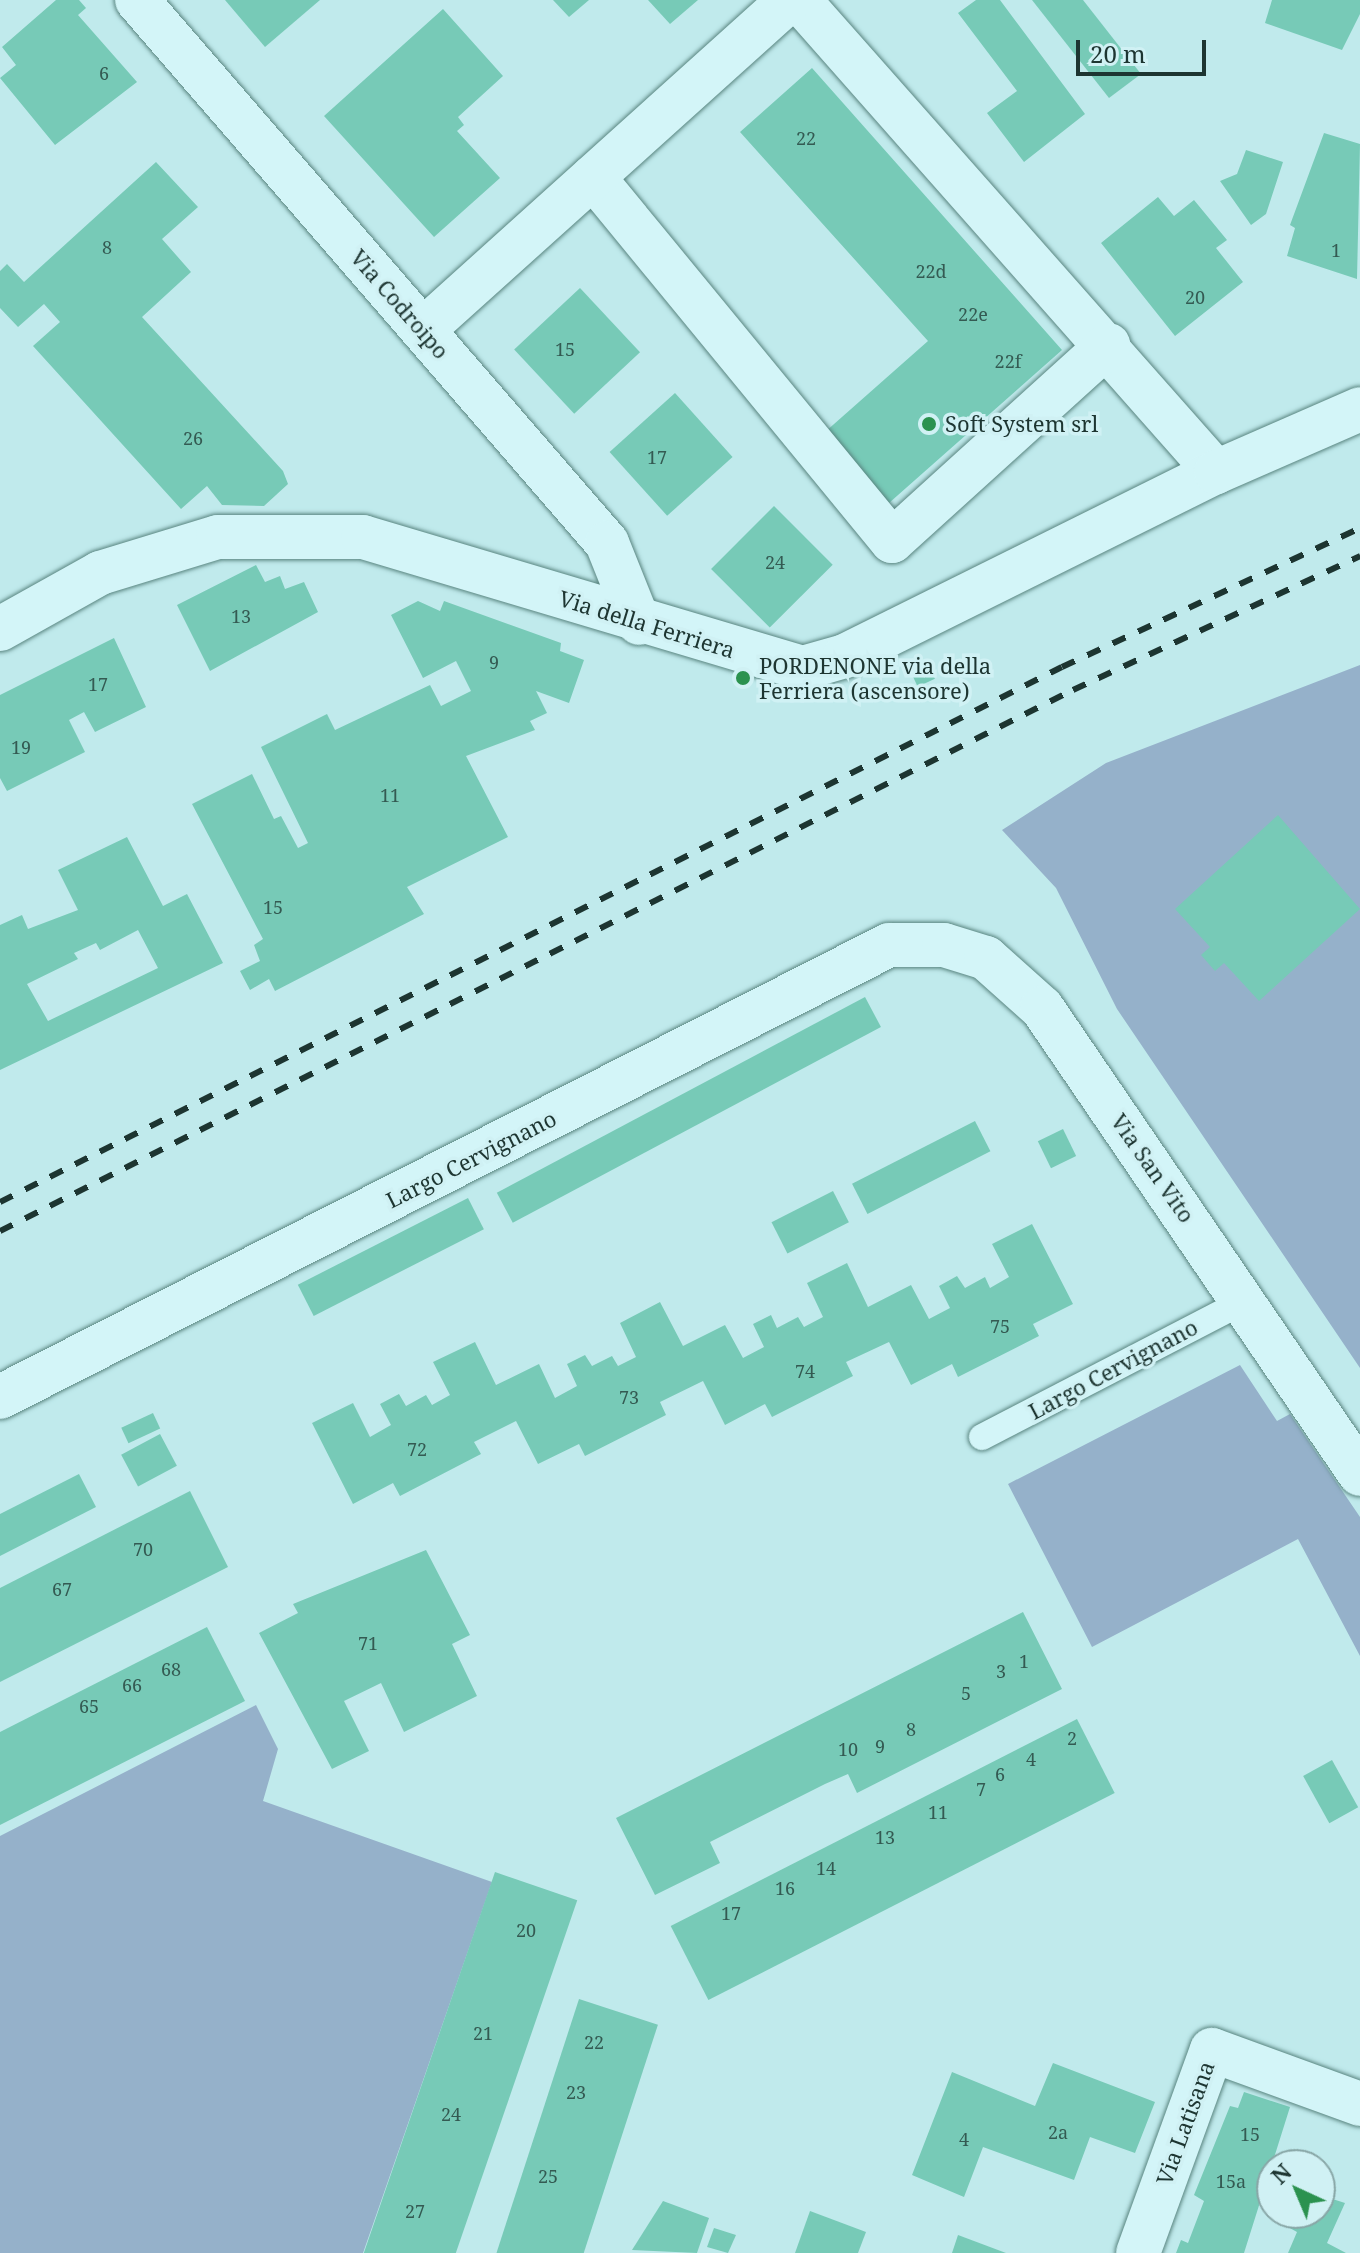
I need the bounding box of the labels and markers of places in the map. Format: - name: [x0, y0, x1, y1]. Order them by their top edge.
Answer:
- place label: Soft System srl: [945, 411, 1098, 437]
- marker: Soft System srl: [920, 415, 938, 433]
- place label: PORDENONE via della Ferriera (ascensore): [759, 652, 991, 704]
- marker: PORDENONE via della Ferriera (ascensore): [734, 669, 752, 687]

